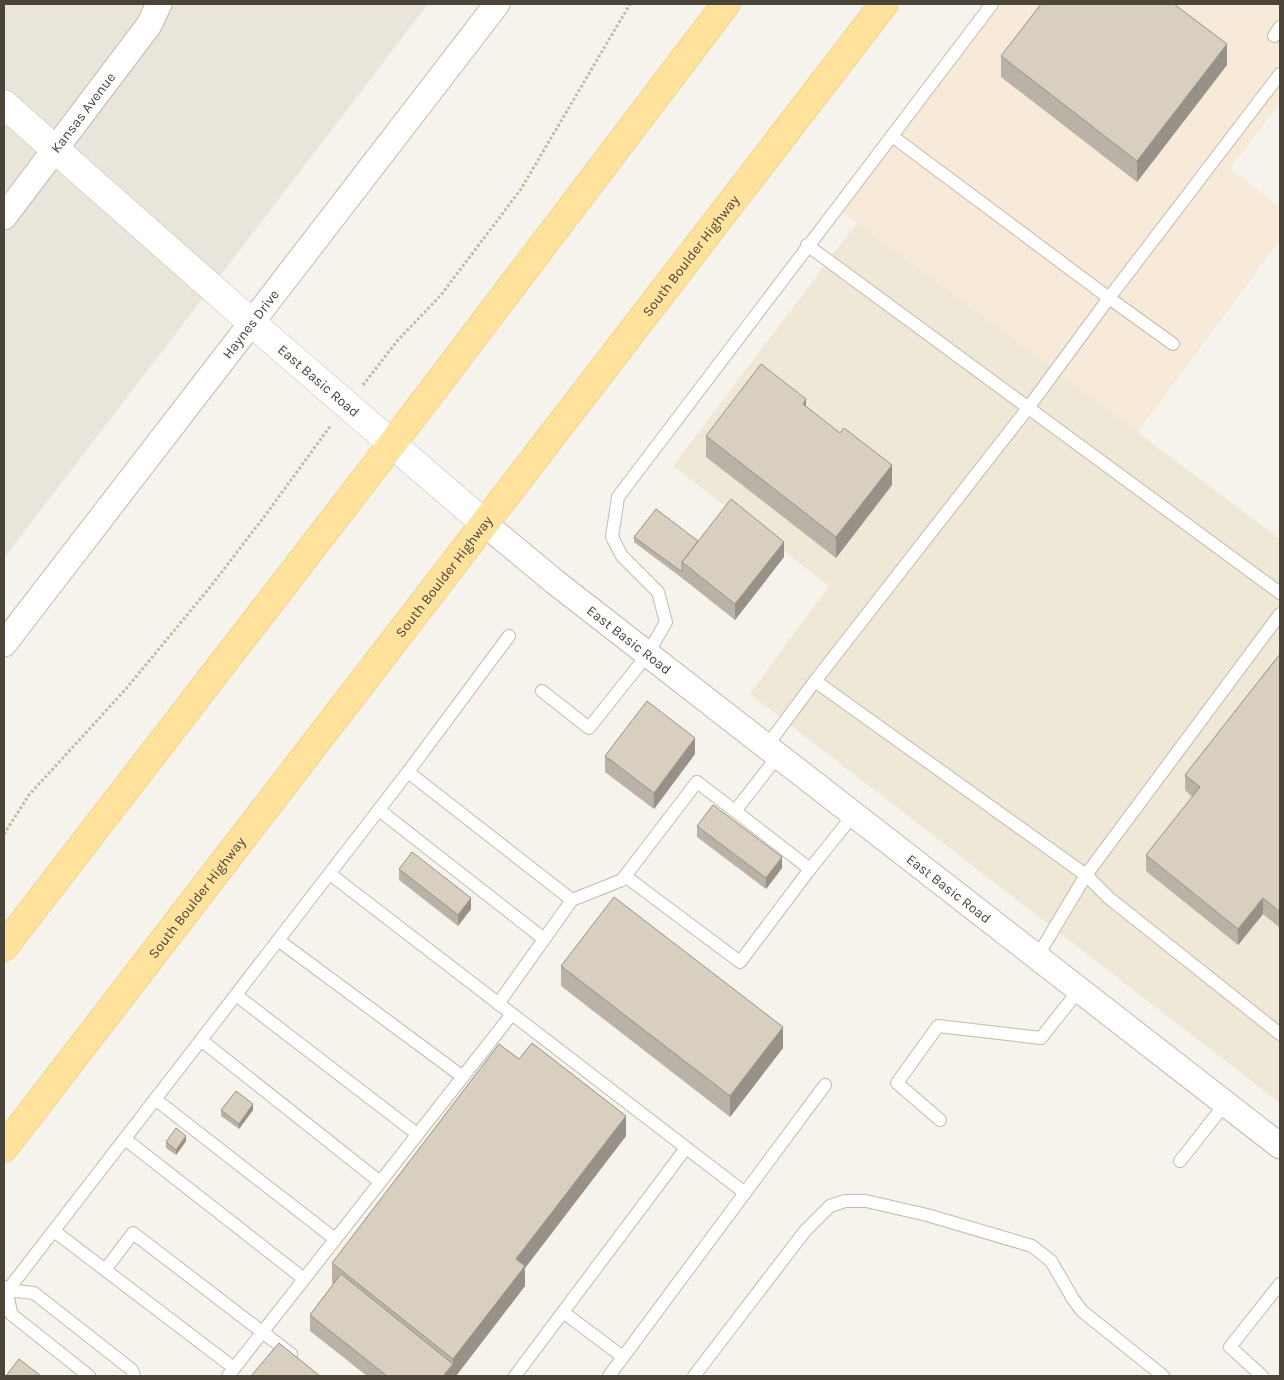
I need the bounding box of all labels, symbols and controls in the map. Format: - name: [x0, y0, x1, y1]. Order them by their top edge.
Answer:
- street label: Kansas Avenue: [47, 69, 119, 156]
- street label: South Boulder Highway: [638, 191, 743, 320]
- street label: Haynes Drive: [219, 286, 283, 362]
- street label: East Basic Road: [274, 341, 363, 420]
- street label: South Boulder Highway: [392, 512, 496, 641]
- street label: East Basic Road: [584, 602, 675, 678]
- street label: South Boulder Highway: [145, 833, 249, 962]
- street label: East Basic Road: [903, 850, 995, 927]

